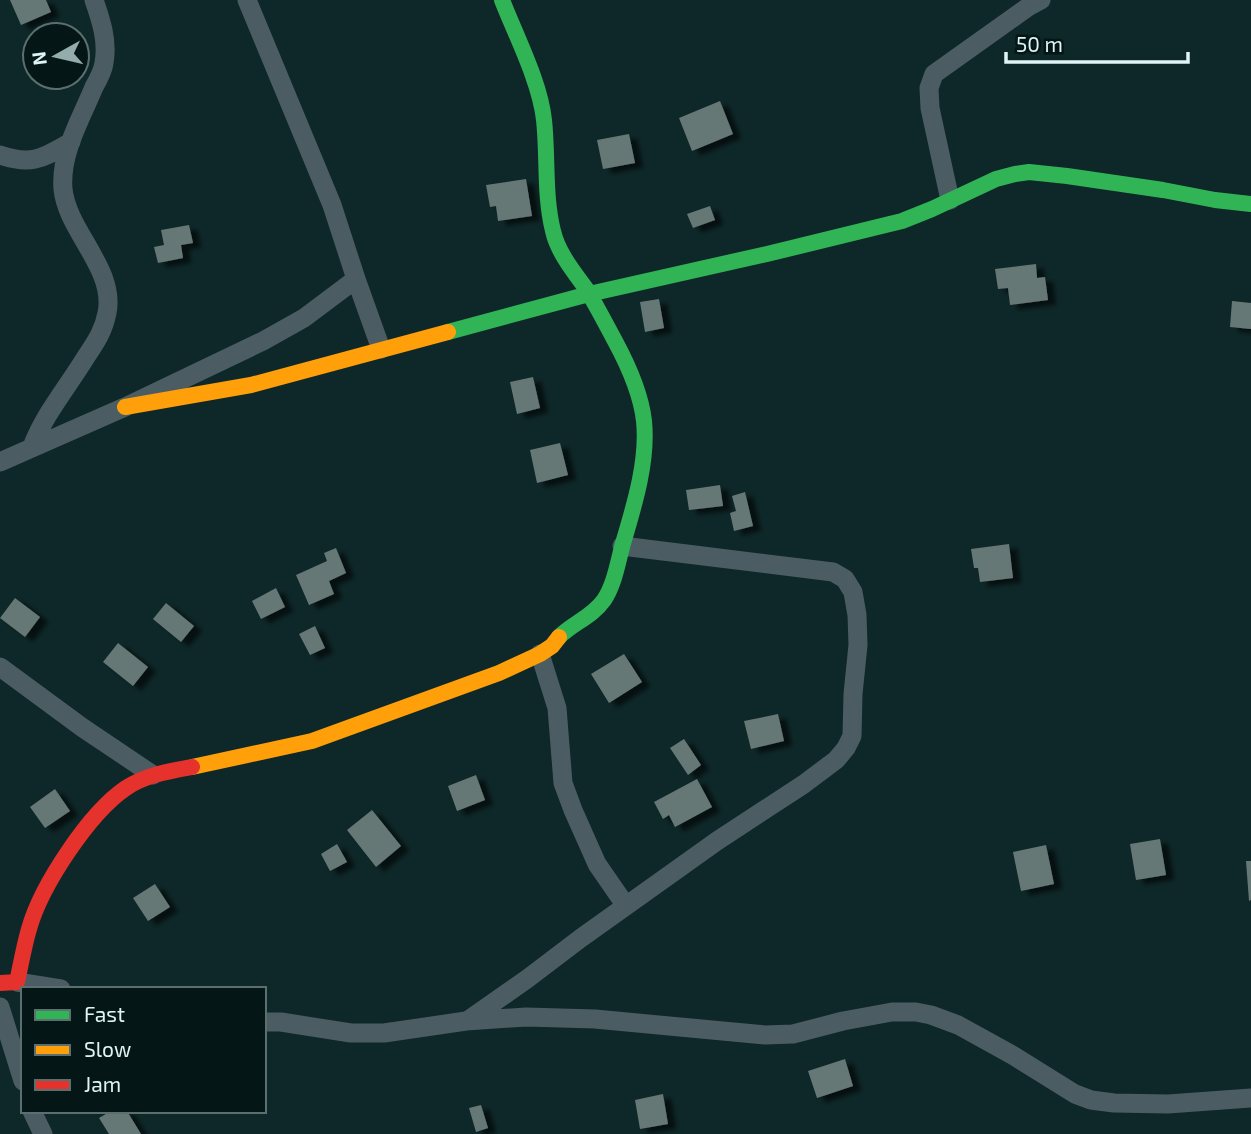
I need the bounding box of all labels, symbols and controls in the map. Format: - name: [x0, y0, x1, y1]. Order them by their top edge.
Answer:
- north arrow: [21, 21, 91, 91]
- scale bar: [1006, 21, 1188, 65]
- text: 50 m: [1016, 31, 1063, 56]
- text: N: [26, 50, 51, 67]
- legend: [21, 987, 266, 1113]
- text: Fast: [84, 1001, 125, 1026]
- text: Slow: [84, 1036, 131, 1061]
- text: Jam: [84, 1071, 121, 1096]

